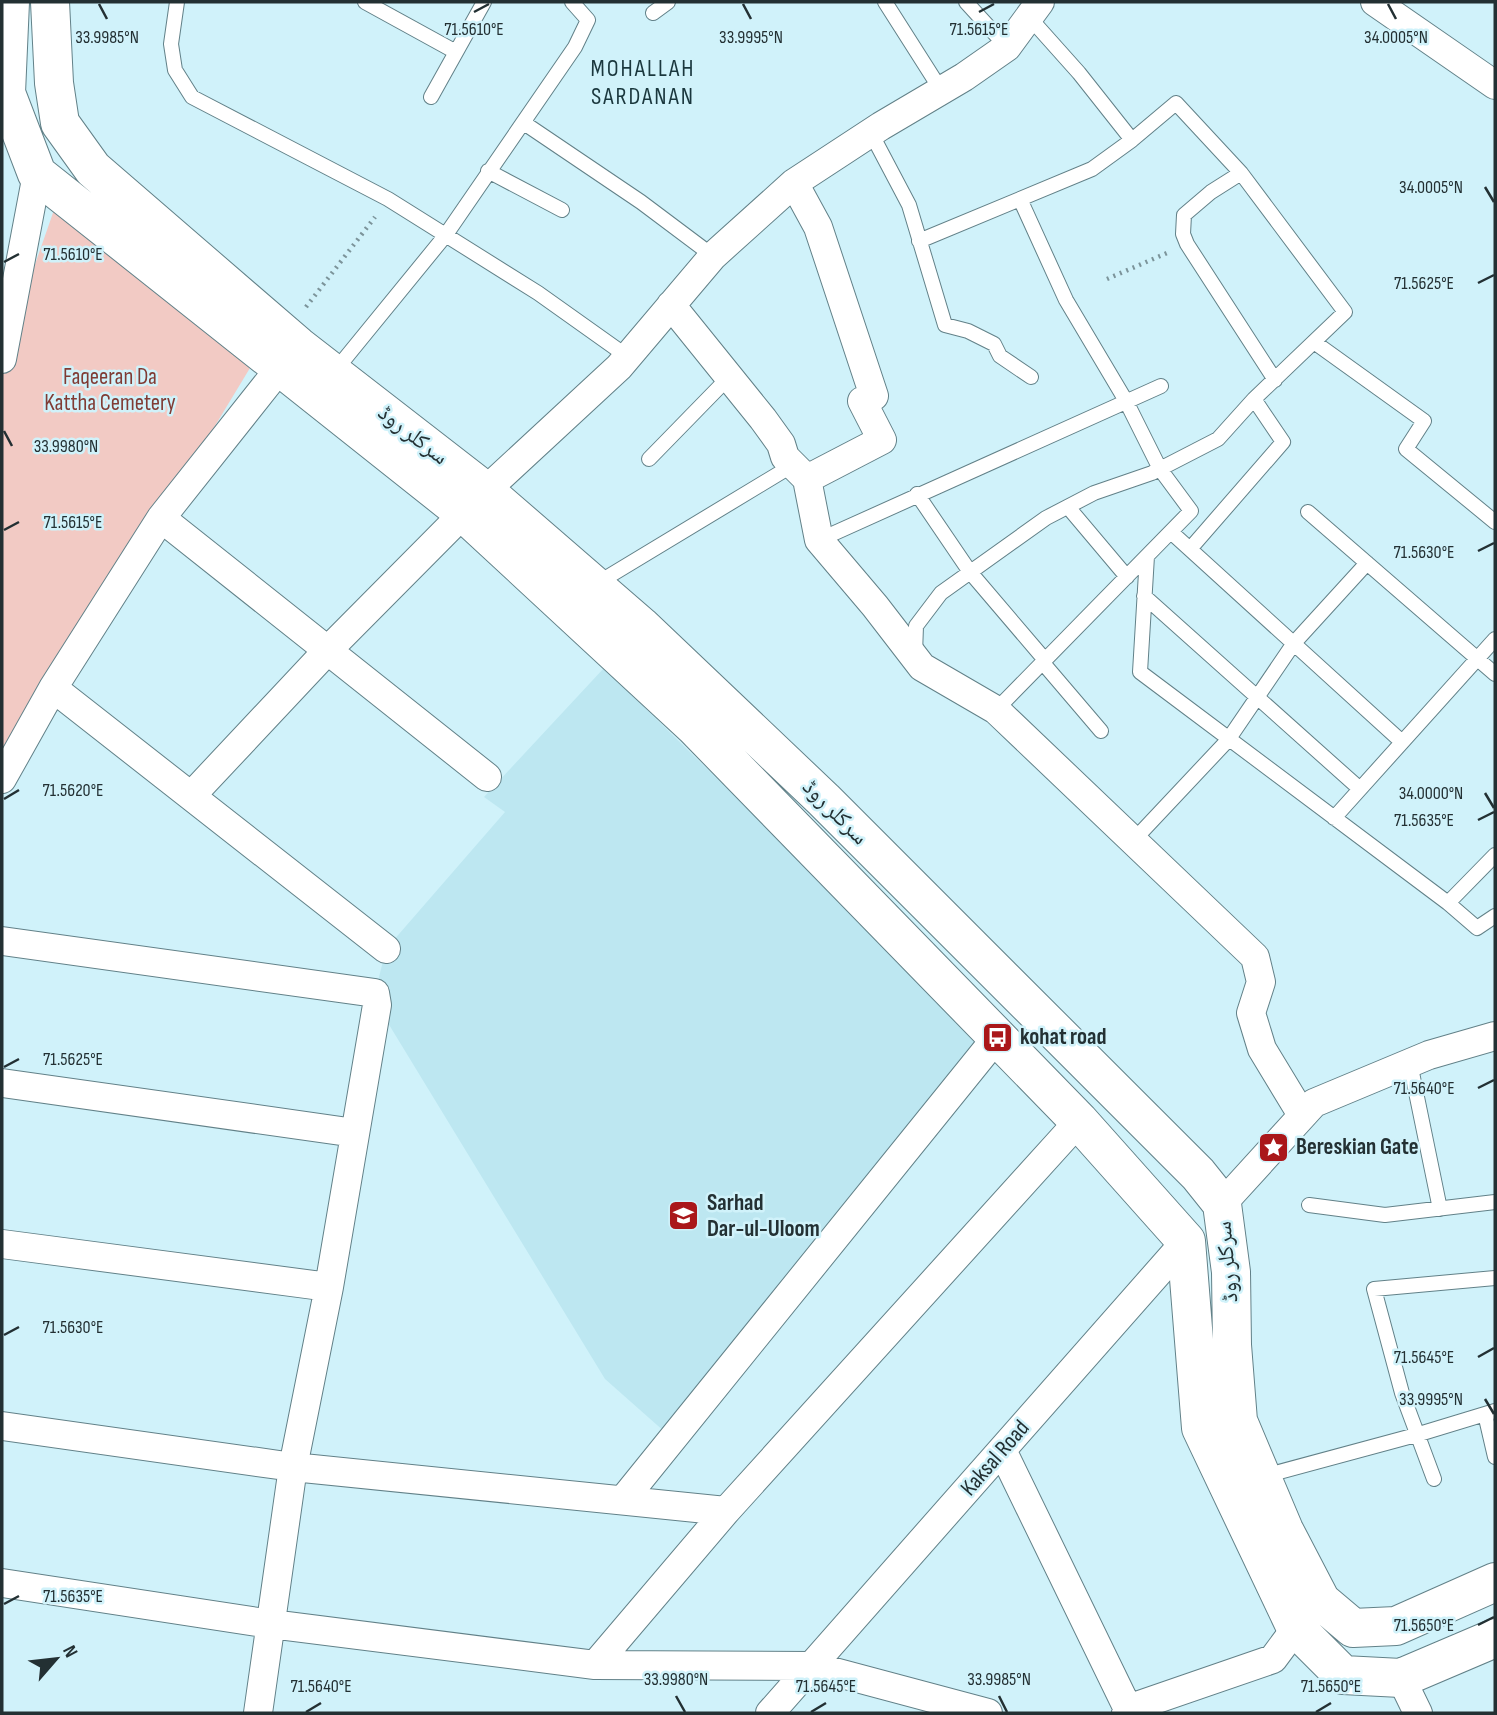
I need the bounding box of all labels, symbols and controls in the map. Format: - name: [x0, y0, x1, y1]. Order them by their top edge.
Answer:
- text: 71.5610°E: [444, 19, 504, 40]
- text: 71.5615°E: [950, 19, 1008, 40]
- text: 33.9985°N: [75, 27, 139, 48]
- text: 33.9995°N: [719, 27, 783, 48]
- text: 34.0005°N: [1364, 27, 1428, 48]
- district label: MOHALLAH SARDANAN: [590, 54, 696, 111]
- text: 34.0005°N: [1399, 177, 1463, 198]
- text: 71.5610°E: [43, 244, 103, 265]
- text: 71.5625°E: [1394, 273, 1454, 294]
- park label: Faqeeran Da Kattha Cemetery: [44, 363, 176, 417]
- street label: سرکلر روڈ: [372, 399, 454, 471]
- text: 33.9980°N: [34, 436, 98, 457]
- text: 71.5615°E: [44, 512, 102, 533]
- text: 71.5630°E: [1394, 542, 1454, 563]
- street label: سرکلر روڈ: [796, 773, 874, 851]
- text: 71.5620°E: [43, 780, 103, 801]
- text: 34.0000°N: [1399, 783, 1463, 804]
- text: 71.5635°E: [1394, 810, 1454, 831]
- bus stop icon: kohat road: [980, 1020, 1014, 1054]
- place label: kohat road: [1020, 1023, 1106, 1051]
- text: 71.5625°E: [43, 1049, 103, 1070]
- text: 71.5640°E: [1393, 1078, 1455, 1099]
- place icon: Bereskian Gate: [1256, 1130, 1290, 1164]
- place label: Bereskian Gate: [1296, 1133, 1419, 1161]
- place label: Sarhad Dar-ul-Uloom: [707, 1189, 820, 1243]
- school or university icon: Sarhad Dar-ul-Uloom: [667, 1199, 701, 1233]
- street label: سرکلر روڈ: [1209, 1220, 1245, 1304]
- text: 71.5630°E: [43, 1317, 103, 1338]
- text: 71.5645°E: [1394, 1347, 1454, 1368]
- text: 33.9995°N: [1399, 1389, 1463, 1410]
- street label: Kaksal Road: [955, 1415, 1035, 1501]
- text: 71.5635°E: [43, 1586, 103, 1607]
- text: 71.5650°E: [1394, 1615, 1454, 1636]
- north arrow: [21, 1624, 91, 1694]
- text: N: [57, 1642, 82, 1662]
- text: 33.9980°N: [644, 1669, 708, 1690]
- text: 33.9985°N: [967, 1669, 1031, 1690]
- text: 71.5640°E: [290, 1676, 352, 1697]
- text: 71.5645°E: [796, 1676, 856, 1697]
- text: 71.5650°E: [1301, 1676, 1361, 1697]

